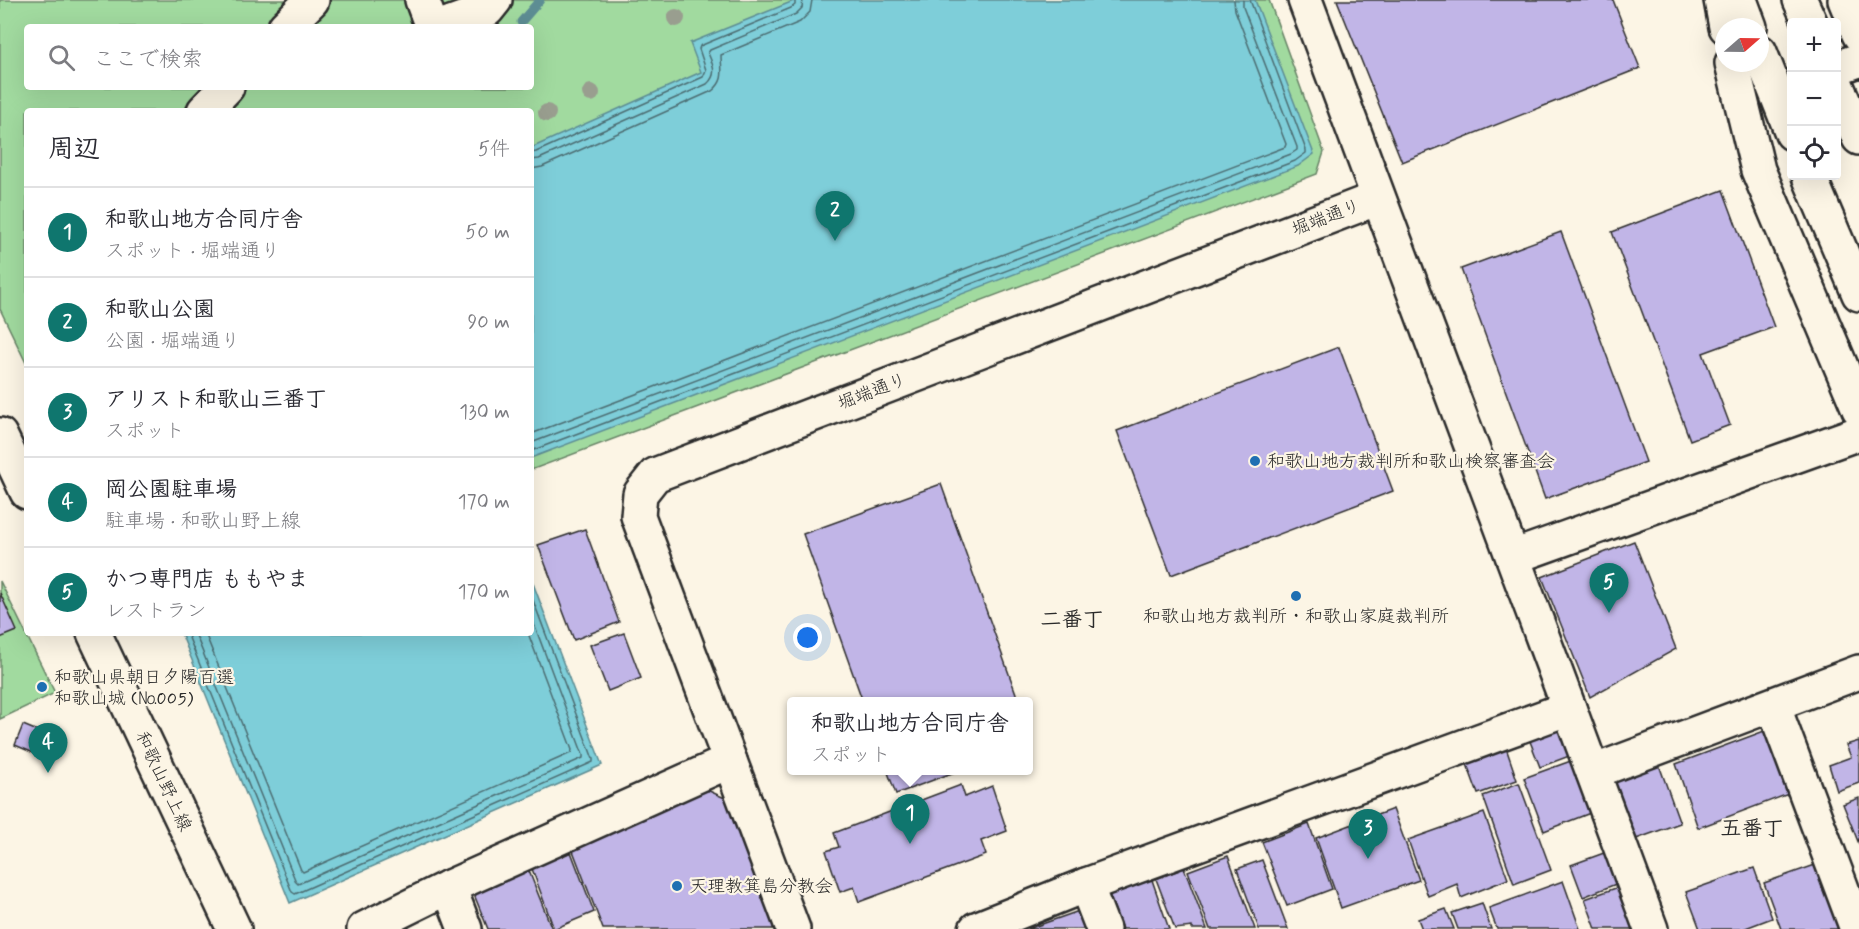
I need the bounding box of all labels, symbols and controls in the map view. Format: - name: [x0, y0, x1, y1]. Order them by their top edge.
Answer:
- north arrow: [1715, 18, 1769, 72]
- map controls: [1787, 18, 1841, 180]
- button: +: [1787, 18, 1841, 72]
- search box: [24, 24, 534, 90]
- icon: search: [45, 41, 78, 74]
- text: ここで検索: [93, 46, 203, 74]
- button: −: [1787, 72, 1841, 126]
- button: locate: [1787, 126, 1841, 180]
- text: 周辺: [48, 133, 100, 167]
- text: 5件: [478, 136, 510, 163]
- pin: 2: [816, 192, 854, 241]
- street label: 堀端通り: [1288, 194, 1364, 242]
- text: 和歌山地方合同庁舎: [105, 206, 303, 234]
- text: 1: [63, 219, 72, 246]
- text: 50 m: [465, 219, 510, 246]
- text: スポット · 堀端通り: [105, 238, 280, 265]
- text: 和歌山公園: [105, 296, 215, 324]
- text: 2: [63, 309, 72, 336]
- text: 90 m: [467, 309, 510, 336]
- text: 公園 · 堀端通り: [105, 328, 240, 355]
- street label: 堀端通り: [834, 368, 910, 416]
- text: アリスト和歌山三番丁: [105, 386, 327, 414]
- text: 3: [63, 399, 72, 426]
- text: 130 m: [459, 399, 510, 426]
- text: スポット: [105, 418, 185, 445]
- place label: 和歌山地方裁判所和歌山検察審査会: [1267, 450, 1555, 474]
- marker: 和歌山地方裁判所和歌山検察審査会: [1248, 454, 1262, 468]
- text: 岡公園駐車場: [105, 476, 237, 504]
- text: 4: [62, 489, 73, 516]
- text: 170 m: [458, 489, 510, 516]
- text: 駐車場 · 和歌山野上線: [105, 508, 300, 535]
- pin: 5: [1590, 564, 1628, 613]
- text: かつ専門店 ももやま: [105, 566, 309, 594]
- text: 5: [62, 579, 74, 606]
- text: 170 m: [458, 579, 510, 606]
- marker: 和歌山地方裁判所・和歌山家庭裁判所: [1289, 589, 1303, 603]
- text: レストラン: [105, 598, 207, 625]
- place label: 和歌山地方裁判所・和歌山家庭裁判所: [1143, 605, 1449, 629]
- district label: 二番丁: [1041, 606, 1104, 634]
- your location: [793, 623, 822, 652]
- place label: 和歌山県朝日夕陽百選 和歌山城 (№005): [54, 666, 234, 711]
- marker: 和歌山県朝日夕陽百選 和歌山城 (№005): [35, 680, 49, 694]
- popup: [787, 697, 1033, 775]
- text: 和歌山地方合同庁舎: [811, 710, 1009, 738]
- pin: 4: [28, 724, 68, 773]
- street label: 和歌山野上線: [129, 727, 197, 835]
- text: スポット: [811, 742, 891, 769]
- pin: 1: [890, 794, 930, 844]
- pin: 3: [1348, 810, 1388, 859]
- district label: 五番丁: [1721, 815, 1784, 843]
- place label: 天理教箕島分教会: [689, 875, 833, 899]
- marker: 天理教箕島分教会: [670, 879, 684, 893]

